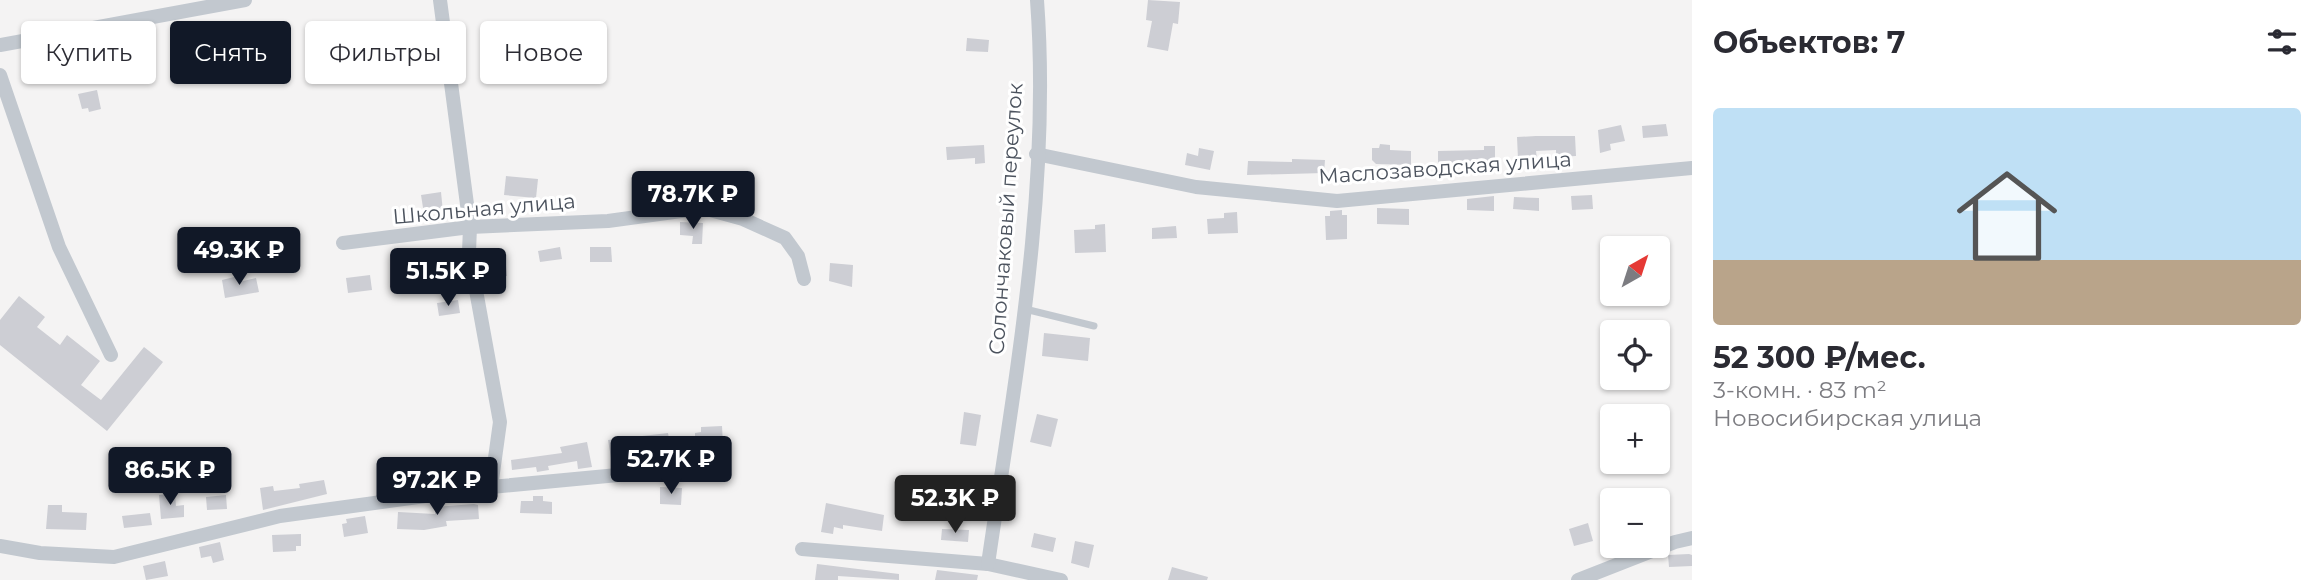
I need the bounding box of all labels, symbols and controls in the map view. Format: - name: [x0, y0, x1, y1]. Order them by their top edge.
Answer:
- chip: Купить: [21, 21, 156, 84]
- chip: Снять: [170, 21, 291, 84]
- chip: Фильтры: [305, 21, 466, 84]
- chip: Новое: [480, 21, 607, 84]
- icon: filters: [2263, 23, 2301, 61]
- text: Объектов: 7: [1713, 24, 1905, 61]
- street label: Солончаковый переулок: [984, 82, 1027, 356]
- street label: Маслозаводская улица: [1318, 146, 1572, 189]
- icon: home: [1944, 153, 2070, 279]
- pin: 78.7K ₽: [628, 172, 758, 231]
- text: 78.7K ₽: [648, 180, 738, 208]
- street label: Школьная улица: [392, 188, 576, 229]
- pin: 49.3K ₽: [174, 228, 304, 287]
- text: 49.3K ₽: [193, 236, 285, 264]
- north arrow: [1600, 236, 1670, 306]
- map controls: [1600, 236, 1670, 558]
- pin: 51.5K ₽: [383, 248, 513, 308]
- text: 51.5K ₽: [406, 257, 490, 285]
- button: locate: [1600, 320, 1670, 390]
- text: 52 300 ₽/мес.: [1713, 339, 1926, 376]
- text: 3-комн. · 83 m²: [1713, 376, 1887, 404]
- button: +: [1600, 404, 1670, 474]
- text: Новосибирская улица: [1713, 404, 1982, 432]
- pin: 52.7K ₽: [606, 436, 736, 496]
- text: 52.7K ₽: [627, 445, 715, 473]
- pin: 86.5K ₽: [105, 448, 235, 507]
- text: 86.5K ₽: [124, 456, 216, 484]
- pin: 97.2K ₽: [372, 458, 502, 517]
- text: 97.2K ₽: [393, 466, 481, 494]
- pin: 52.3K ₽: [890, 476, 1020, 535]
- text: 52.3K ₽: [911, 484, 999, 512]
- button: −: [1600, 488, 1670, 558]

